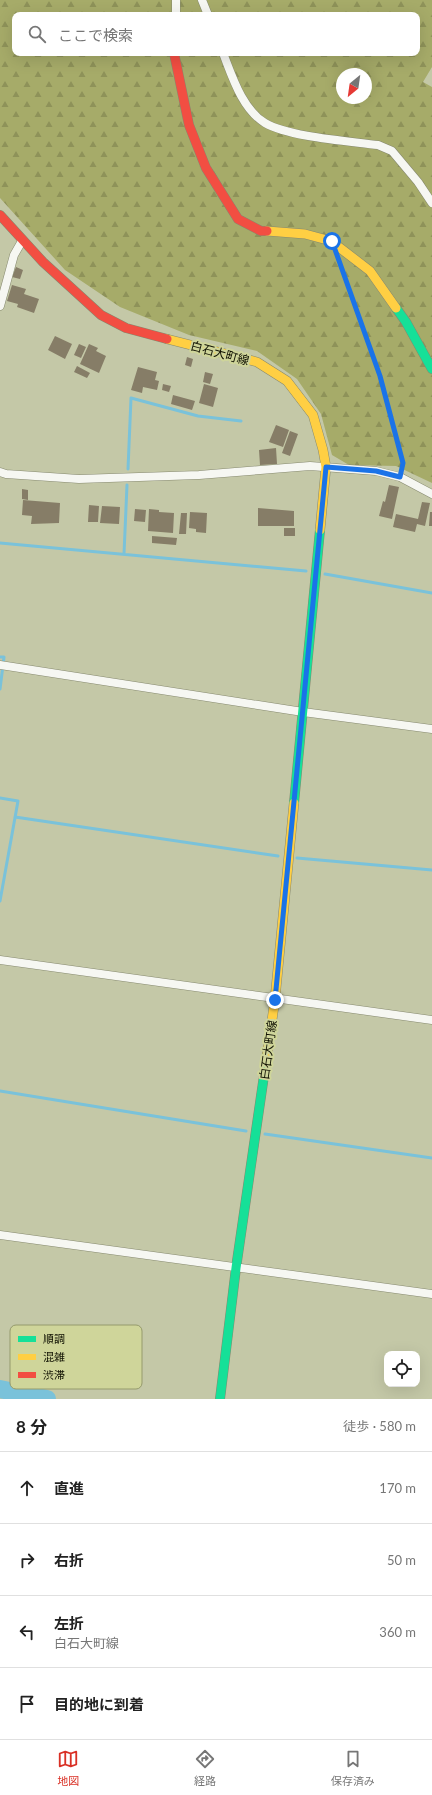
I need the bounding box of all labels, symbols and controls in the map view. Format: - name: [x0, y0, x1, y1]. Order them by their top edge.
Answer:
- search box: [12, 12, 420, 56]
- icon: search: [26, 23, 48, 45]
- text: ここで検索: [58, 26, 133, 44]
- north arrow: [336, 68, 372, 104]
- route start: [323, 232, 341, 250]
- street label: 白石大町線: [189, 338, 251, 368]
- route end: [266, 991, 284, 1009]
- street label: 白石大町線: [256, 1019, 280, 1081]
- legend: [10, 1325, 142, 1389]
- text: 順調: [43, 1332, 65, 1345]
- text: 混雑: [43, 1350, 65, 1363]
- map controls: [384, 1351, 420, 1387]
- button: locate: [384, 1351, 420, 1387]
- text: 渋滞: [43, 1368, 65, 1381]
- text: 8 分: [16, 1416, 47, 1437]
- text: 徒歩 · 580 m: [343, 1418, 416, 1434]
- icon: ahead: [16, 1477, 38, 1499]
- text: 直進: [54, 1479, 84, 1497]
- text: 170 m: [379, 1480, 416, 1496]
- icon: right: [16, 1549, 38, 1571]
- text: 右折: [54, 1551, 84, 1569]
- text: 50 m: [387, 1552, 416, 1568]
- text: 左折: [54, 1614, 84, 1632]
- icon: left: [16, 1621, 38, 1643]
- text: 360 m: [379, 1624, 416, 1640]
- text: 白石大町線: [54, 1635, 119, 1651]
- icon: arrive: [16, 1693, 38, 1715]
- text: 目的地に到着: [54, 1695, 144, 1713]
- tab: 地図: [57, 1748, 79, 1788]
- tab: 経路: [194, 1748, 216, 1788]
- tab: 保存済み: [331, 1748, 375, 1788]

